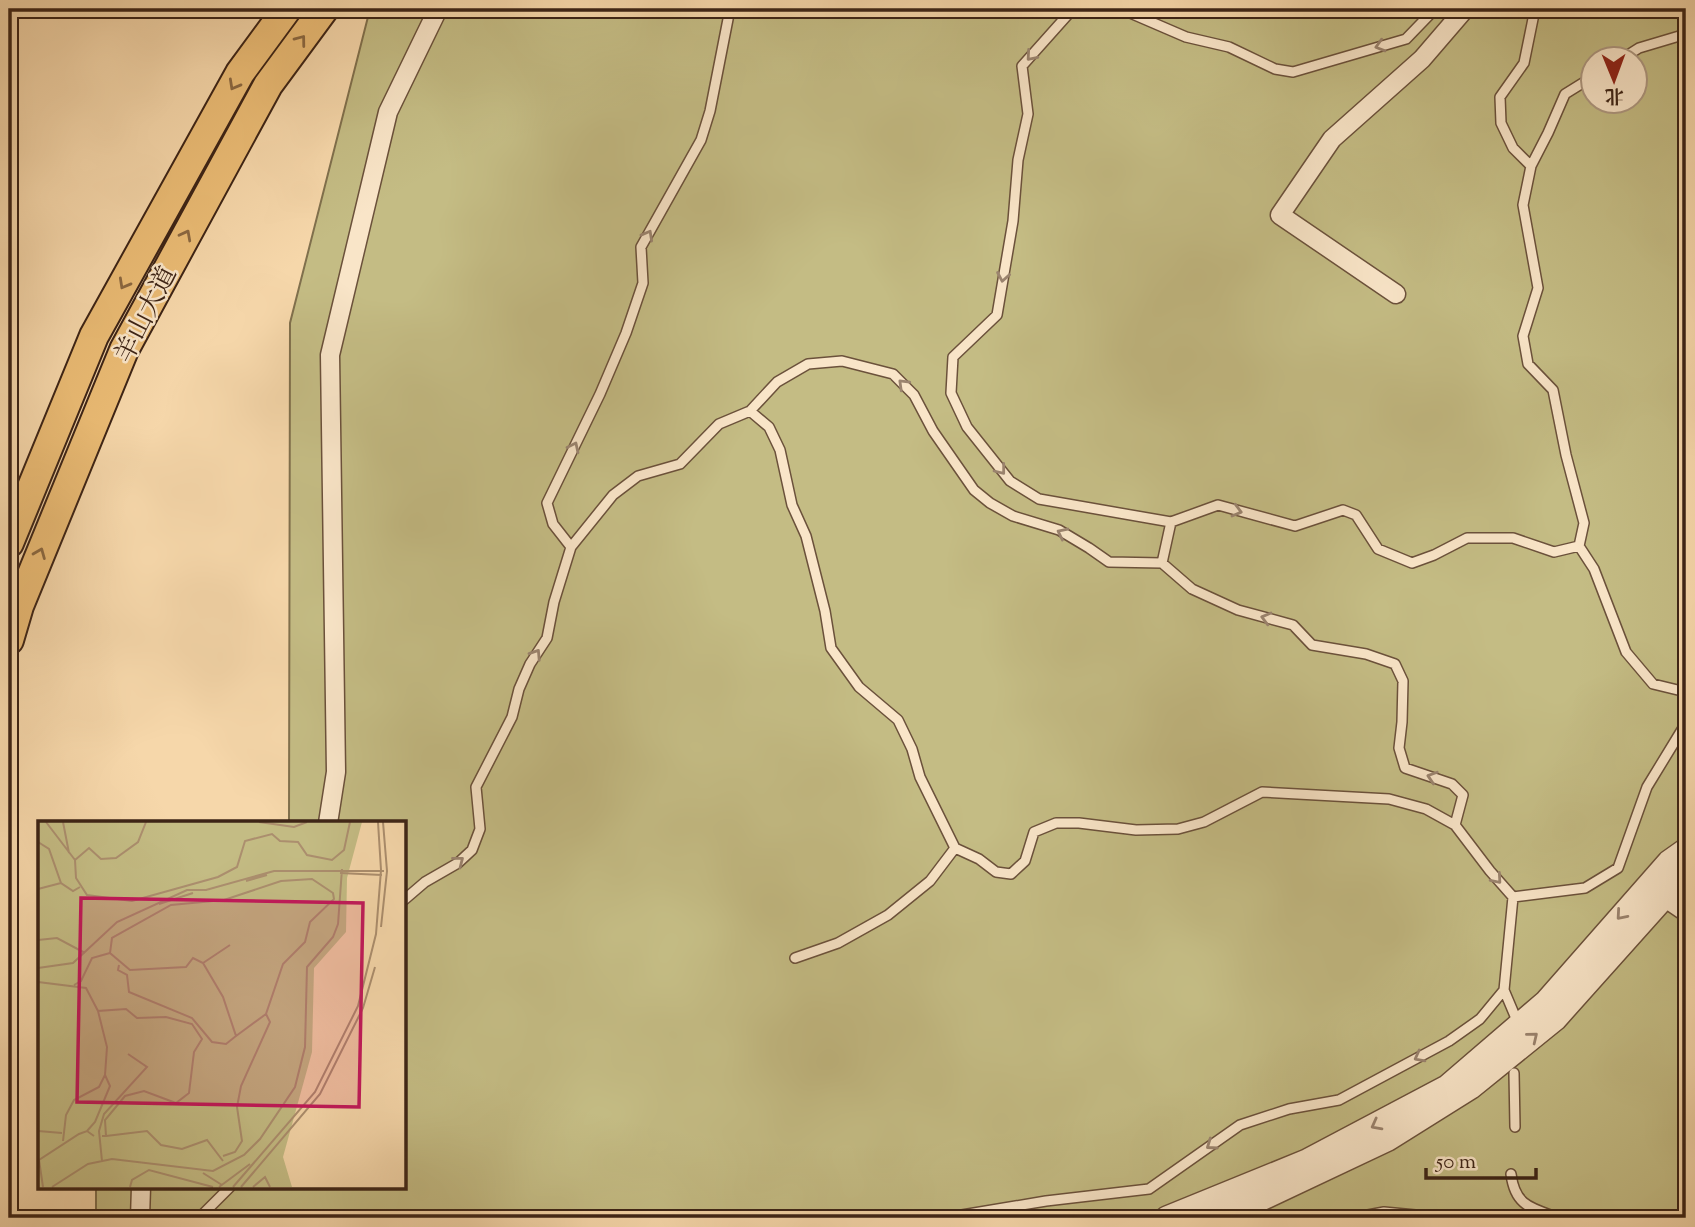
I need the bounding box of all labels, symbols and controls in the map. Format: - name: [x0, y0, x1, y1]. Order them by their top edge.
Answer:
- one-way arrow: [293, 35, 306, 48]
- one-way arrow: [1375, 38, 1387, 52]
- north arrow: [1580, 46, 1650, 116]
- one-way arrow: [1027, 48, 1039, 61]
- one-way arrow: [229, 77, 242, 90]
- text: 北: [1605, 81, 1624, 108]
- one-way arrow: [178, 230, 191, 243]
- one-way arrow: [640, 230, 653, 243]
- street label: 羊山大道: [107, 260, 187, 370]
- one-way arrow: [996, 272, 1011, 283]
- one-way arrow: [118, 276, 132, 289]
- one-way arrow: [898, 380, 911, 393]
- one-way arrow: [566, 442, 580, 454]
- one-way arrow: [993, 462, 1006, 474]
- one-way arrow: [1231, 502, 1243, 517]
- one-way arrow: [1057, 527, 1069, 541]
- one-way arrow: [32, 548, 46, 560]
- one-way arrow: [1260, 612, 1272, 626]
- one-way arrow: [528, 649, 541, 662]
- one-way arrow: [1427, 771, 1439, 785]
- inset map: [38, 821, 406, 1188]
- one-way arrow: [452, 856, 464, 869]
- one-way arrow: [1489, 871, 1501, 884]
- one-way arrow: [1617, 907, 1629, 920]
- one-way arrow: [1526, 1032, 1538, 1045]
- one-way arrow: [1414, 1048, 1426, 1062]
- one-way arrow: [1371, 1116, 1383, 1130]
- scale bar: [1426, 1136, 1536, 1180]
- one-way arrow: [1206, 1137, 1219, 1150]
- text: 50 m: [1435, 1148, 1476, 1178]

